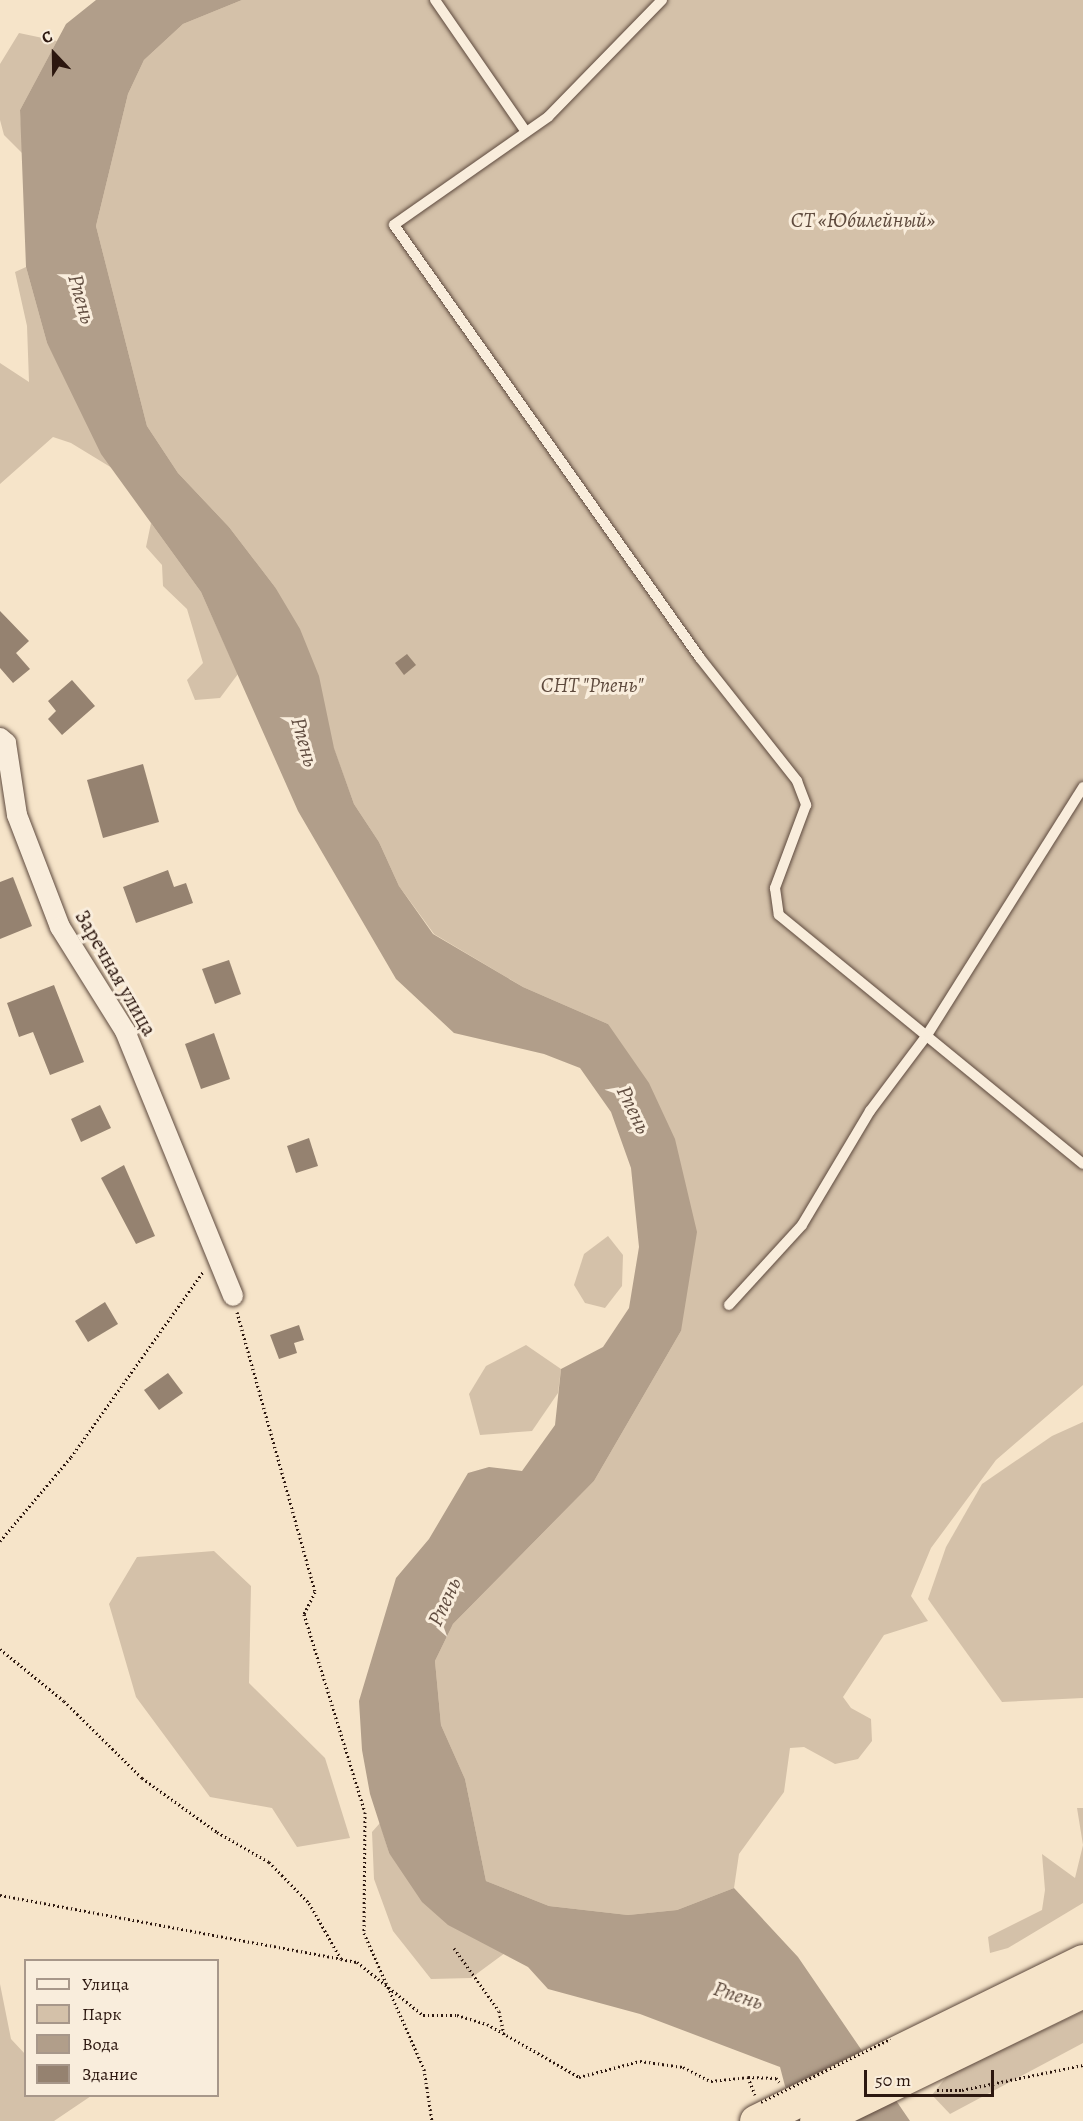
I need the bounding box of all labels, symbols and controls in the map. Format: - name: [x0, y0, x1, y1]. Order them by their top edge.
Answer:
- north arrow: [24, 24, 84, 84]
- text: С: [39, 25, 56, 49]
- park label: СТ «Юбилейный»: [791, 207, 935, 233]
- water label: Рпень: [61, 271, 101, 327]
- park label: СНТ "Рпень": [541, 672, 643, 698]
- water label: Рпень: [284, 714, 324, 770]
- street label: Заречная улица: [70, 906, 162, 1040]
- water label: Рпень: [610, 1081, 656, 1139]
- water label: Рпень: [422, 1573, 468, 1631]
- legend: [24, 1959, 219, 2097]
- text: Улица: [82, 1972, 129, 1996]
- water label: Рпень: [710, 1976, 766, 2016]
- text: Парк: [82, 2002, 122, 2026]
- text: Вода: [82, 2032, 119, 2056]
- scale bar: [867, 2058, 998, 2096]
- text: Здание: [82, 2062, 138, 2086]
- text: 50 m: [875, 2068, 911, 2092]

